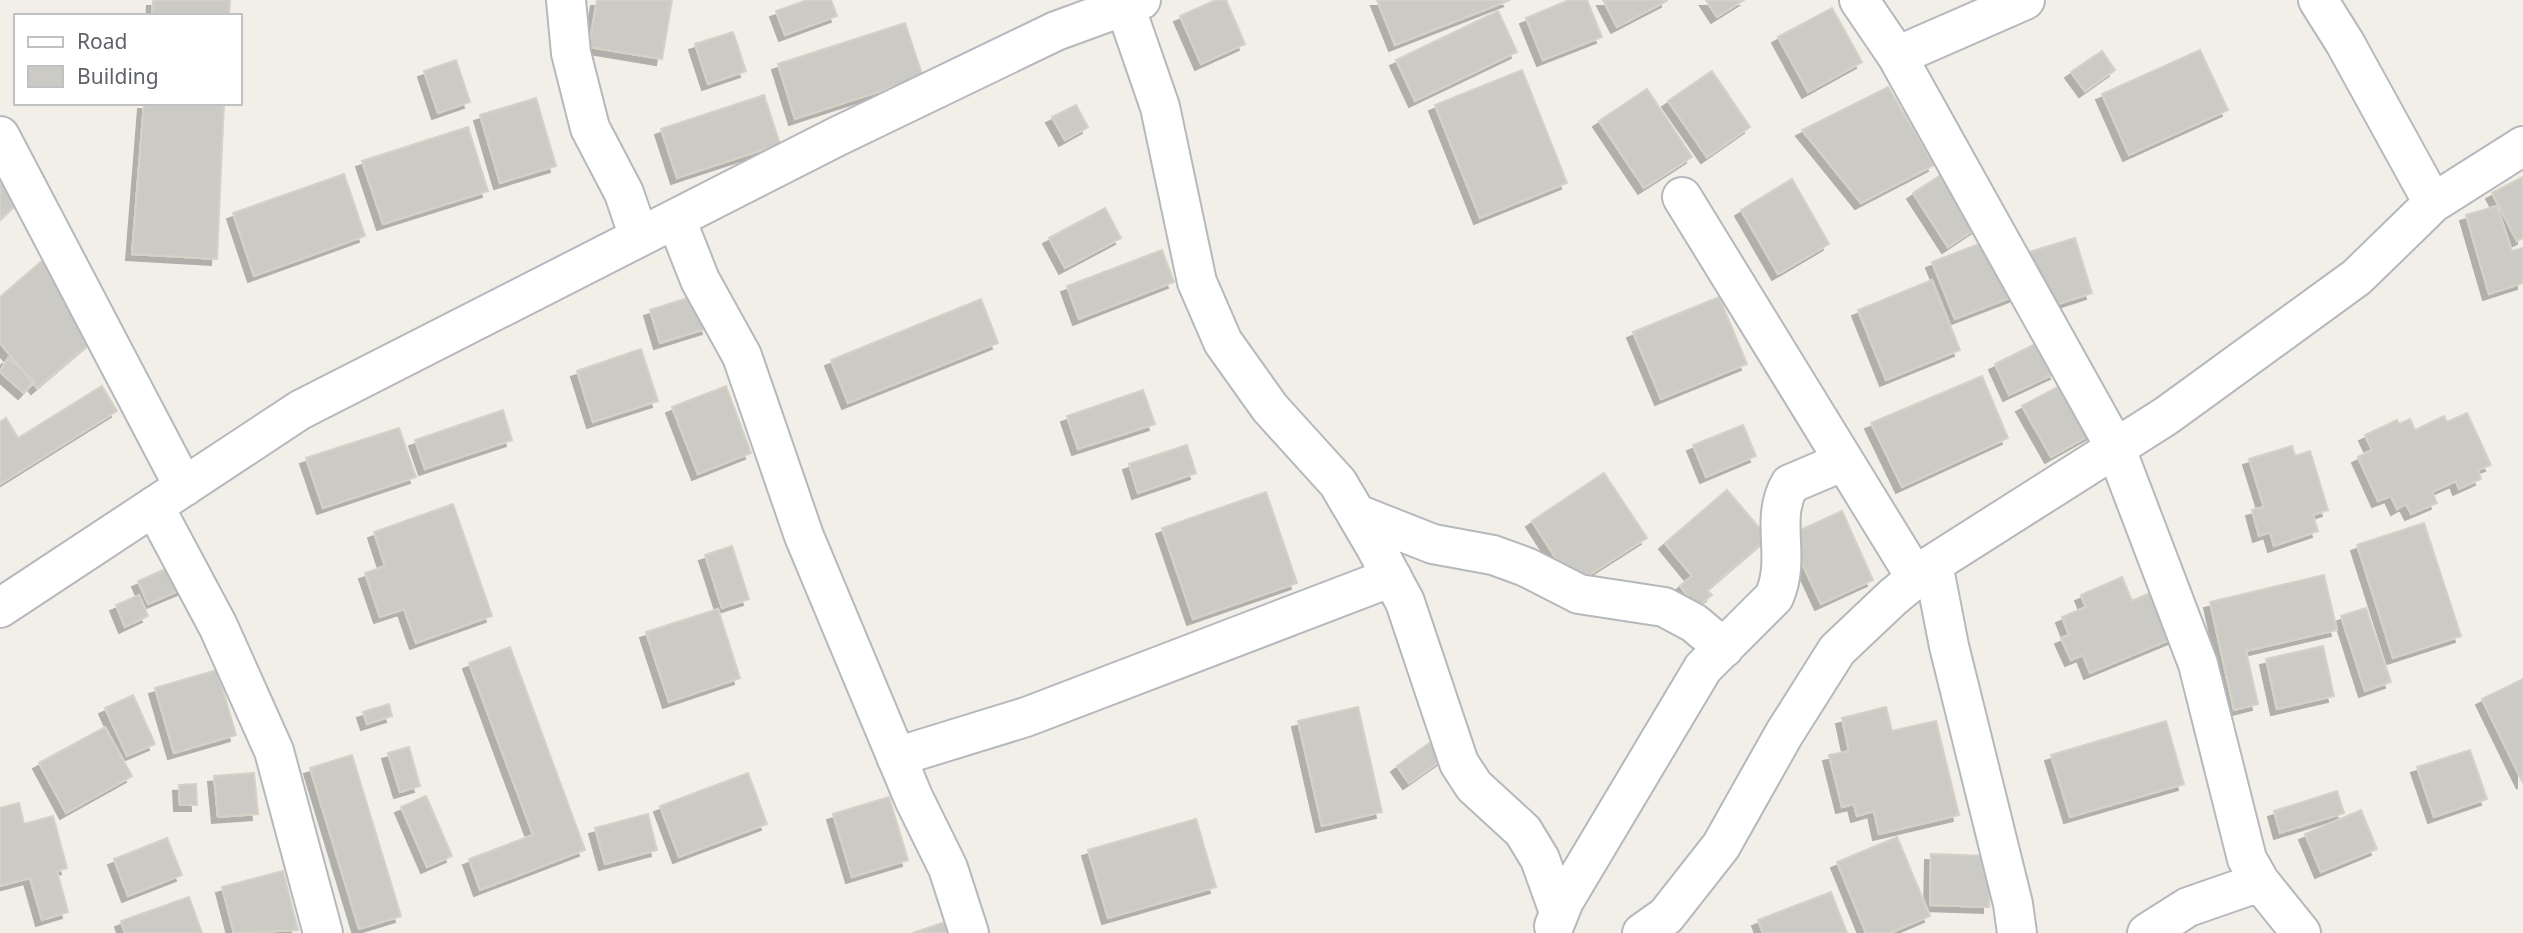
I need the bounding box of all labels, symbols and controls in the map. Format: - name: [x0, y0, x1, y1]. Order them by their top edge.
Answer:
- legend: [14, 14, 242, 105]
- text: Road: [77, 27, 127, 55]
- text: Building: [77, 62, 159, 90]

